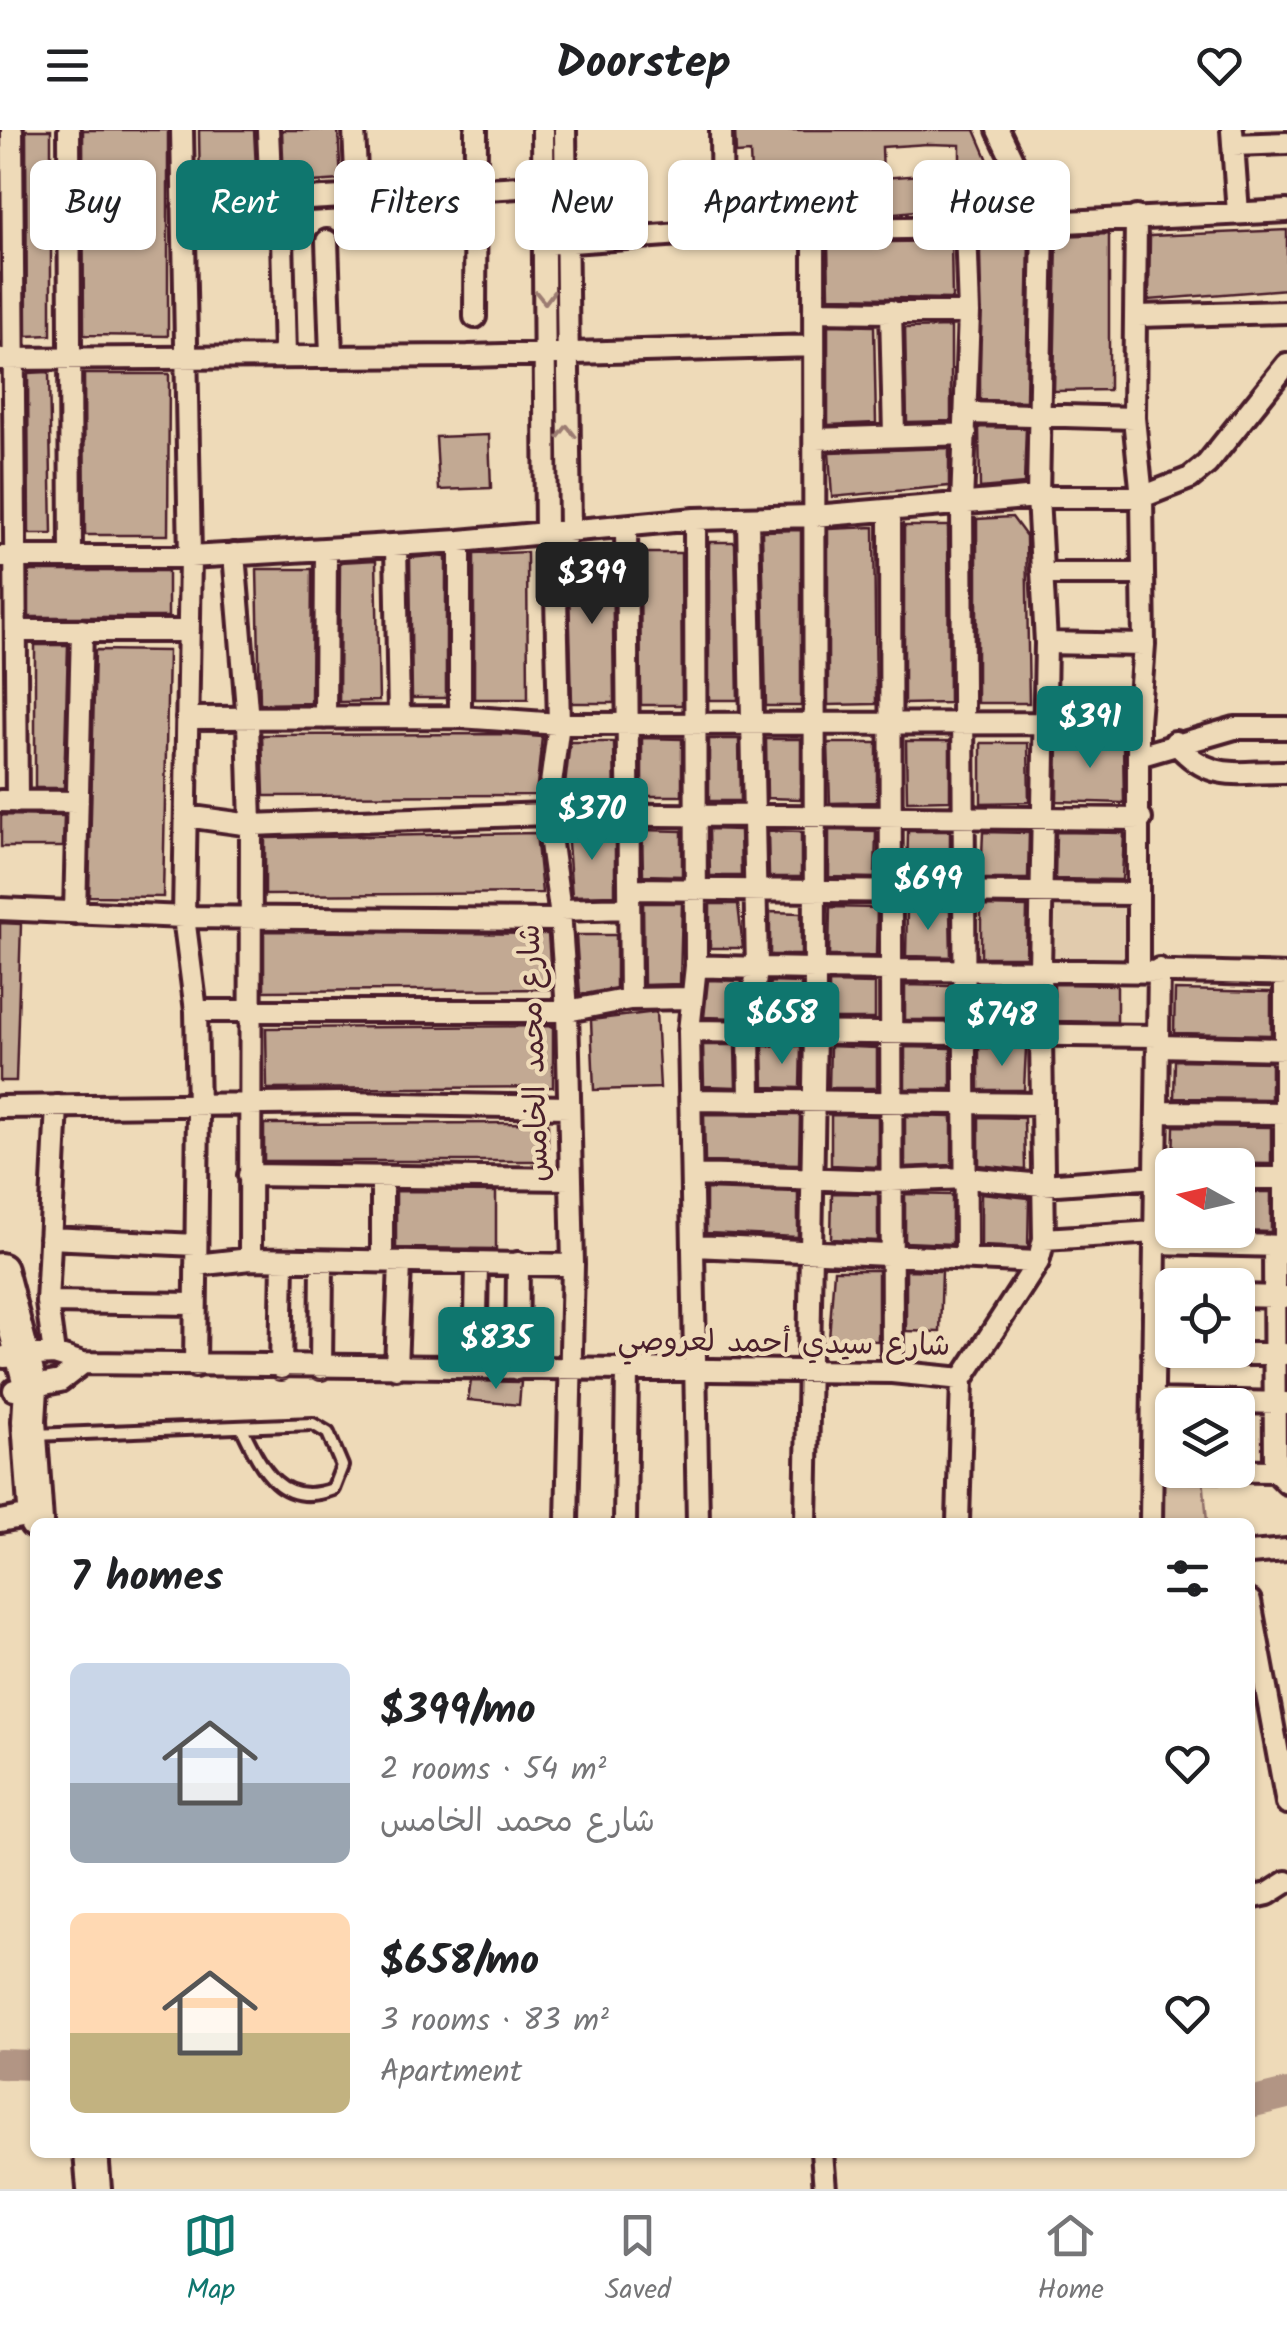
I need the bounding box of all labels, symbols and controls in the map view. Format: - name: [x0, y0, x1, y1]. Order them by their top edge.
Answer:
- text: Doorstep: [556, 29, 731, 101]
- icon: menu: [40, 38, 95, 93]
- icon: heart: [1192, 38, 1247, 93]
- chip: Buy: [30, 160, 156, 250]
- chip: Rent: [176, 160, 314, 250]
- chip: Filters: [334, 160, 495, 250]
- chip: New: [515, 160, 648, 250]
- chip: Apartment: [668, 160, 893, 250]
- chip: House: [913, 160, 1070, 250]
- one-way arrow: [535, 290, 556, 306]
- one-way arrow: [556, 424, 578, 440]
- pin: $399: [533, 542, 651, 627]
- text: $399: [558, 549, 626, 600]
- pin: $391: [1031, 686, 1149, 771]
- text: $391: [1059, 693, 1121, 744]
- pin: $370: [533, 778, 651, 863]
- text: $370: [558, 785, 626, 836]
- pin: $699: [869, 848, 987, 933]
- text: $699: [894, 855, 962, 906]
- street label: شارع محمد الخامس: [507, 923, 563, 1183]
- pin: $658: [723, 982, 841, 1067]
- pin: $748: [943, 984, 1061, 1069]
- text: $658: [746, 989, 818, 1040]
- text: $748: [967, 991, 1037, 1042]
- north arrow: [1155, 1148, 1255, 1248]
- map controls: [1155, 1148, 1255, 1488]
- button: locate: [1155, 1268, 1255, 1368]
- pin: $835: [437, 1307, 555, 1392]
- text: $835: [460, 1314, 532, 1365]
- street label: شارع سيدي أحمد لعروصي: [617, 1317, 951, 1371]
- button: layers: [1155, 1388, 1255, 1488]
- text: 7 homes: [70, 1545, 223, 1612]
- icon: filters: [1160, 1551, 1215, 1606]
- text: $399/mo: [380, 1678, 536, 1745]
- icon: home: [150, 1703, 270, 1823]
- icon: heart: [1160, 1736, 1215, 1791]
- text: 2 rooms · 54 m²: [380, 1745, 606, 1796]
- text: شارع محمد الخامس: [380, 1797, 655, 1848]
- text: $658/mo: [380, 1929, 539, 1996]
- icon: home: [150, 1953, 270, 2073]
- icon: heart: [1160, 1986, 1215, 2041]
- text: 3 rooms · 83 m²: [380, 1996, 609, 2047]
- text: Apartment: [380, 2047, 522, 2098]
- tab: Map: [183, 2208, 238, 2313]
- tab: Saved: [605, 2208, 671, 2313]
- tab: Home: [1037, 2208, 1104, 2313]

